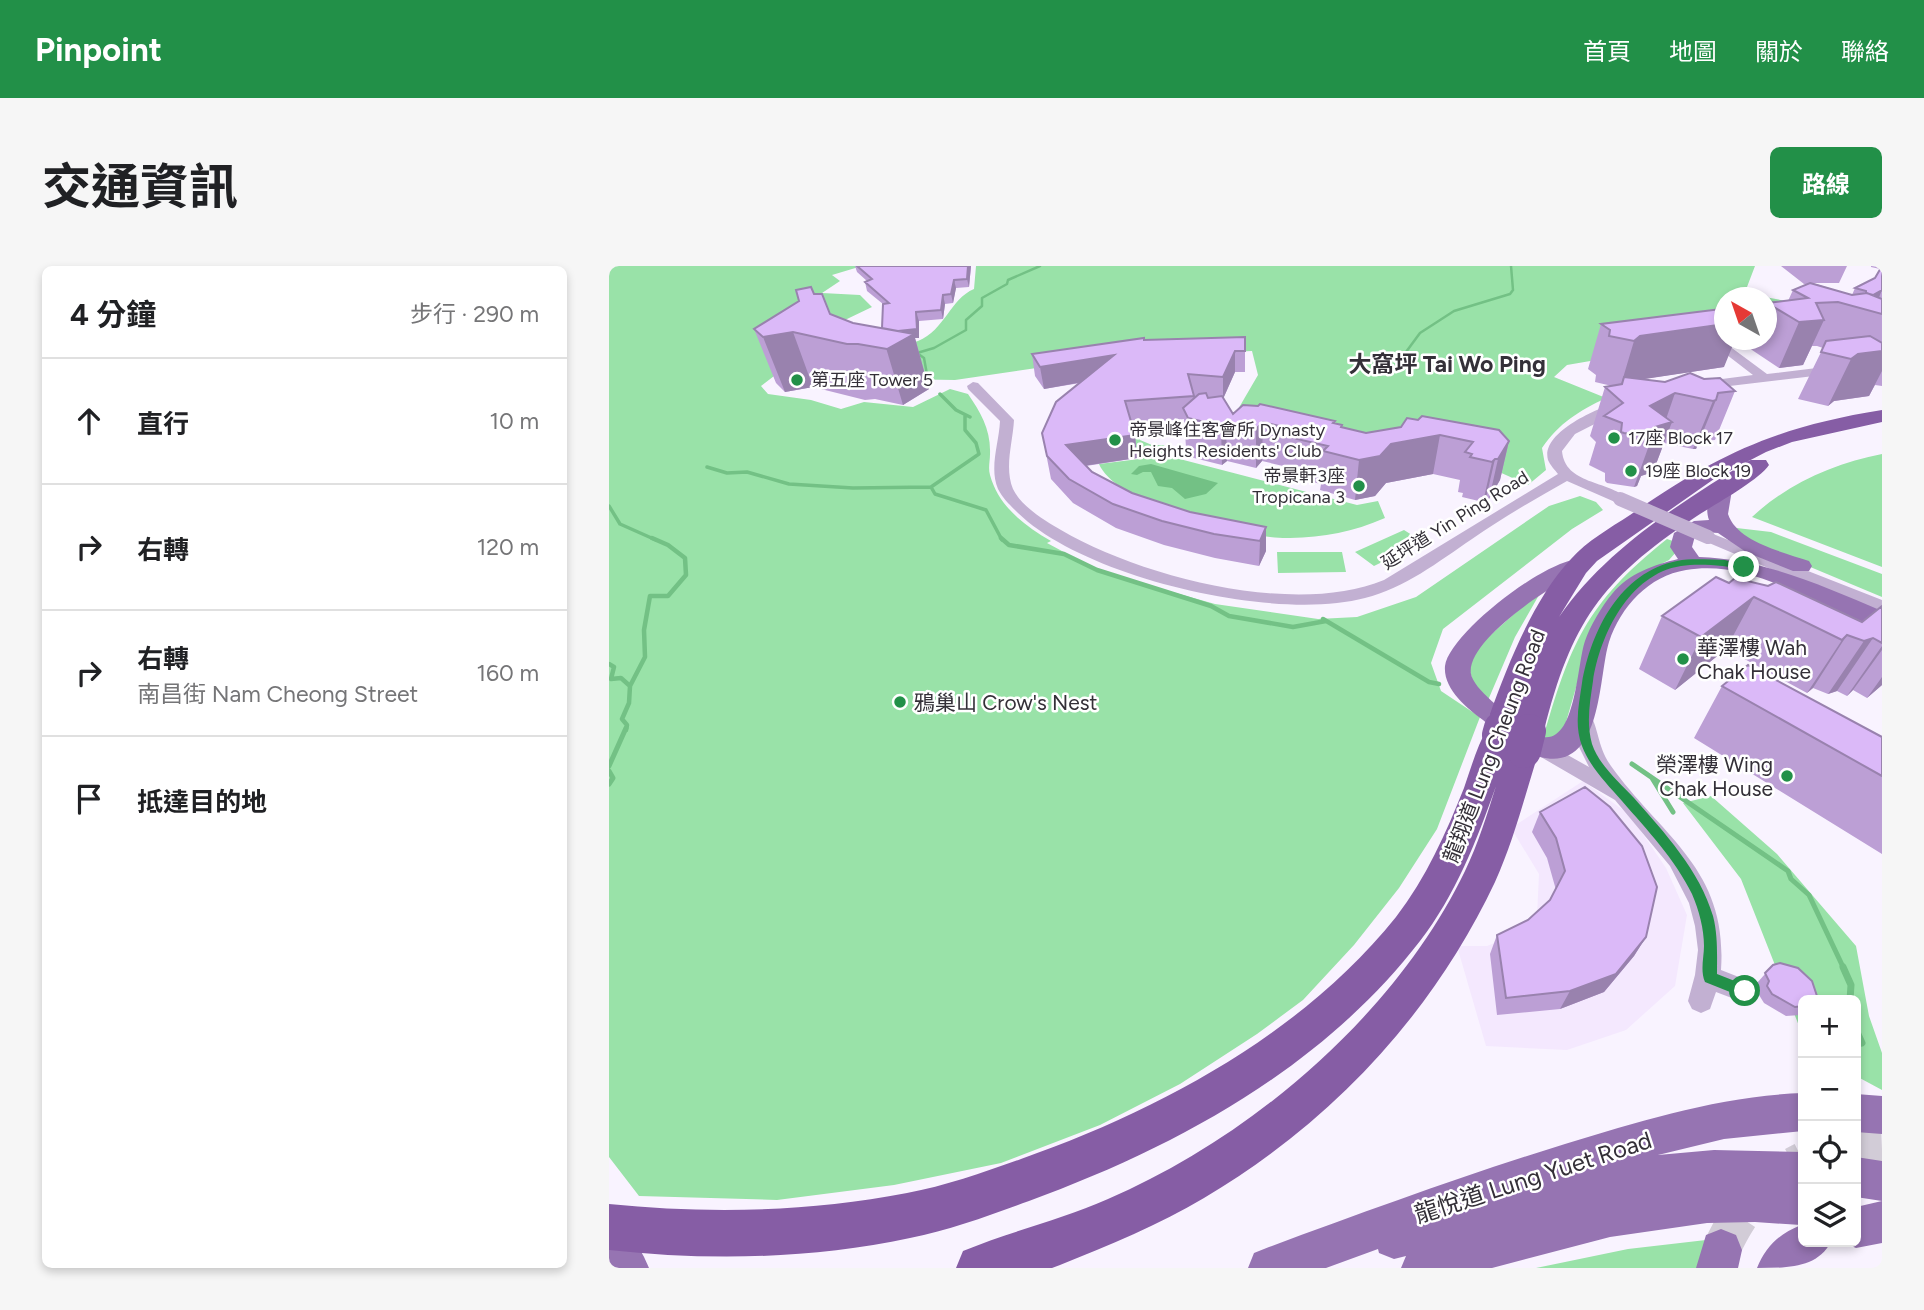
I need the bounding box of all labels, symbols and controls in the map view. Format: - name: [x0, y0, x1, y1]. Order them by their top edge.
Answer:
- text: Pinpoint: [35, 30, 162, 69]
- text: 首頁: [1583, 37, 1631, 66]
- text: 地圖: [1669, 37, 1717, 66]
- text: 關於: [1755, 37, 1803, 66]
- text: 聯絡: [1841, 37, 1889, 66]
- button: 路線: [1770, 147, 1882, 218]
- text: 交通資訊: [42, 157, 238, 216]
- north arrow: [1714, 287, 1777, 350]
- text: 4 分鐘: [70, 296, 156, 333]
- text: 步行 · 290 m: [410, 300, 539, 328]
- district label: 大窩坪 Tai Wo Ping: [1348, 350, 1546, 378]
- place label: 第五座 Tower 5: [811, 369, 933, 391]
- marker: 第五座 Tower 5: [789, 372, 805, 388]
- icon: ahead: [70, 402, 108, 440]
- text: 10 m: [490, 407, 539, 435]
- text: 直行: [137, 408, 189, 440]
- place label: 帝景峰住客會所 Dynasty Heights Residents' Club: [1129, 419, 1326, 462]
- place label: 17座 Block 17: [1628, 427, 1733, 449]
- marker: 17座 Block 17: [1606, 430, 1622, 446]
- marker: 帝景峰住客會所 Dynasty Heights Residents' Club: [1107, 432, 1123, 448]
- place label: 19座 Block 19: [1645, 460, 1751, 482]
- marker: 19座 Block 19: [1623, 463, 1639, 479]
- place label: 帝景軒3座 Tropicana 3: [1252, 465, 1345, 508]
- street label: 延坪道 Yin Ping Road: [1377, 466, 1533, 574]
- marker: 帝景軒3座 Tropicana 3: [1351, 478, 1367, 494]
- icon: right: [70, 528, 108, 566]
- text: 120 m: [477, 533, 539, 561]
- text: 右轉: [137, 534, 189, 566]
- route end: [1728, 551, 1759, 582]
- street label: 龍翔道 Lung Cheung Road: [1438, 626, 1550, 866]
- place label: 華澤樓 Wah Chak House: [1697, 635, 1811, 684]
- text: 右轉: [137, 643, 189, 675]
- marker: 華澤樓 Wah Chak House: [1675, 651, 1691, 667]
- icon: right: [70, 654, 108, 692]
- text: 160 m: [476, 659, 539, 687]
- text: 南昌街 Nam Cheong Street: [137, 680, 418, 708]
- place label: 鴉巢山 Crow's Nest: [914, 690, 1097, 715]
- marker: 鴉巢山 Crow's Nest: [892, 694, 908, 710]
- place label: 榮澤樓 Wing Chak House: [1656, 752, 1773, 801]
- marker: 榮澤樓 Wing Chak House: [1779, 768, 1795, 784]
- icon: arrive: [70, 780, 108, 818]
- text: 抵達目的地: [137, 786, 267, 818]
- route start: [1729, 975, 1760, 1006]
- map controls: [1798, 995, 1861, 1247]
- button: +: [1798, 995, 1861, 1058]
- button: −: [1798, 1058, 1861, 1121]
- button: locate: [1798, 1121, 1861, 1184]
- street label: 龍悅道 Lung Yuet Road: [1411, 1125, 1655, 1229]
- button: layers: [1798, 1184, 1861, 1247]

